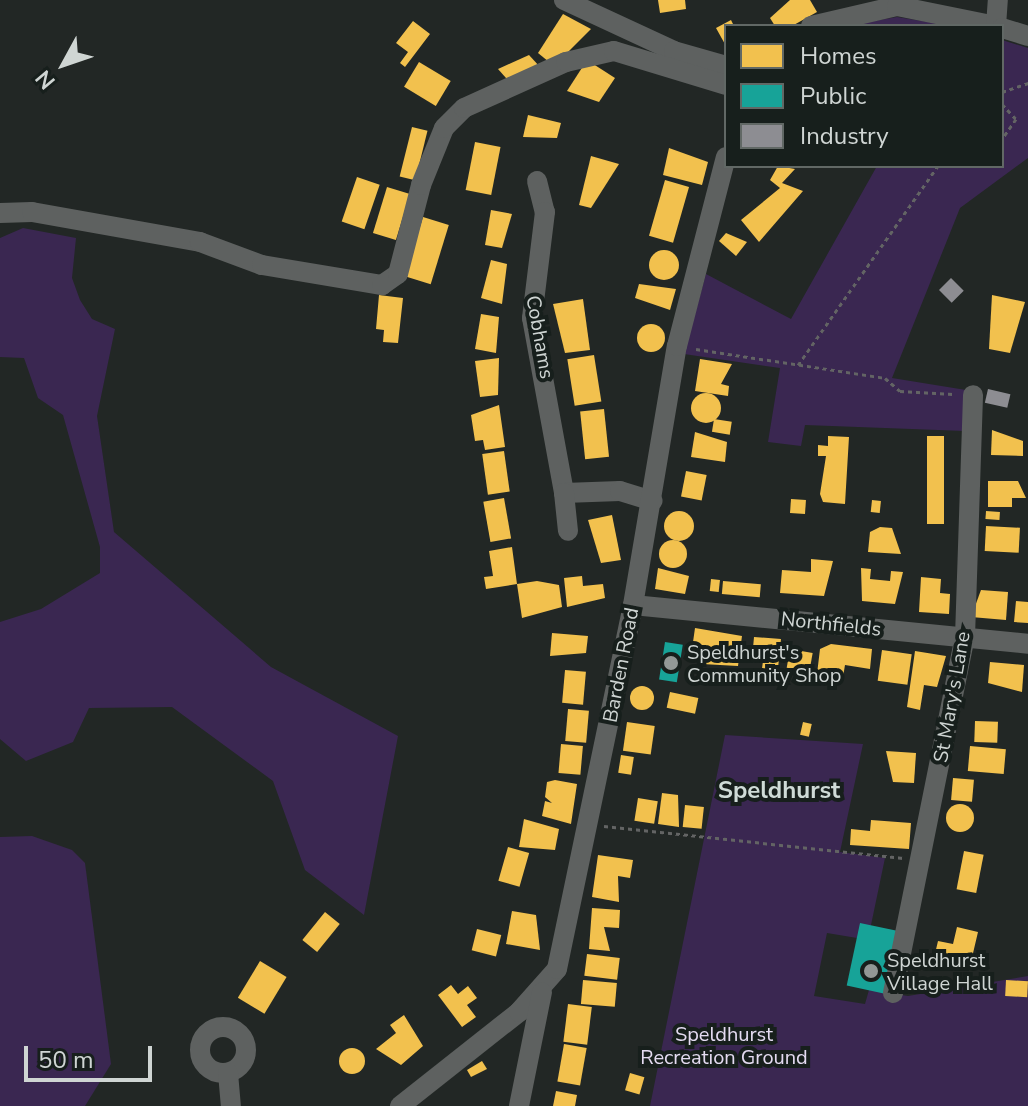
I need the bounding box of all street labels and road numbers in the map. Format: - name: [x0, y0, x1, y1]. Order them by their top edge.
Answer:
- street label: Cobhams: [521, 293, 559, 381]
- street label: Barden Road: [598, 606, 644, 724]
- street label: Northfields: [780, 607, 882, 641]
- street label: St Mary's Lane: [929, 630, 975, 764]

